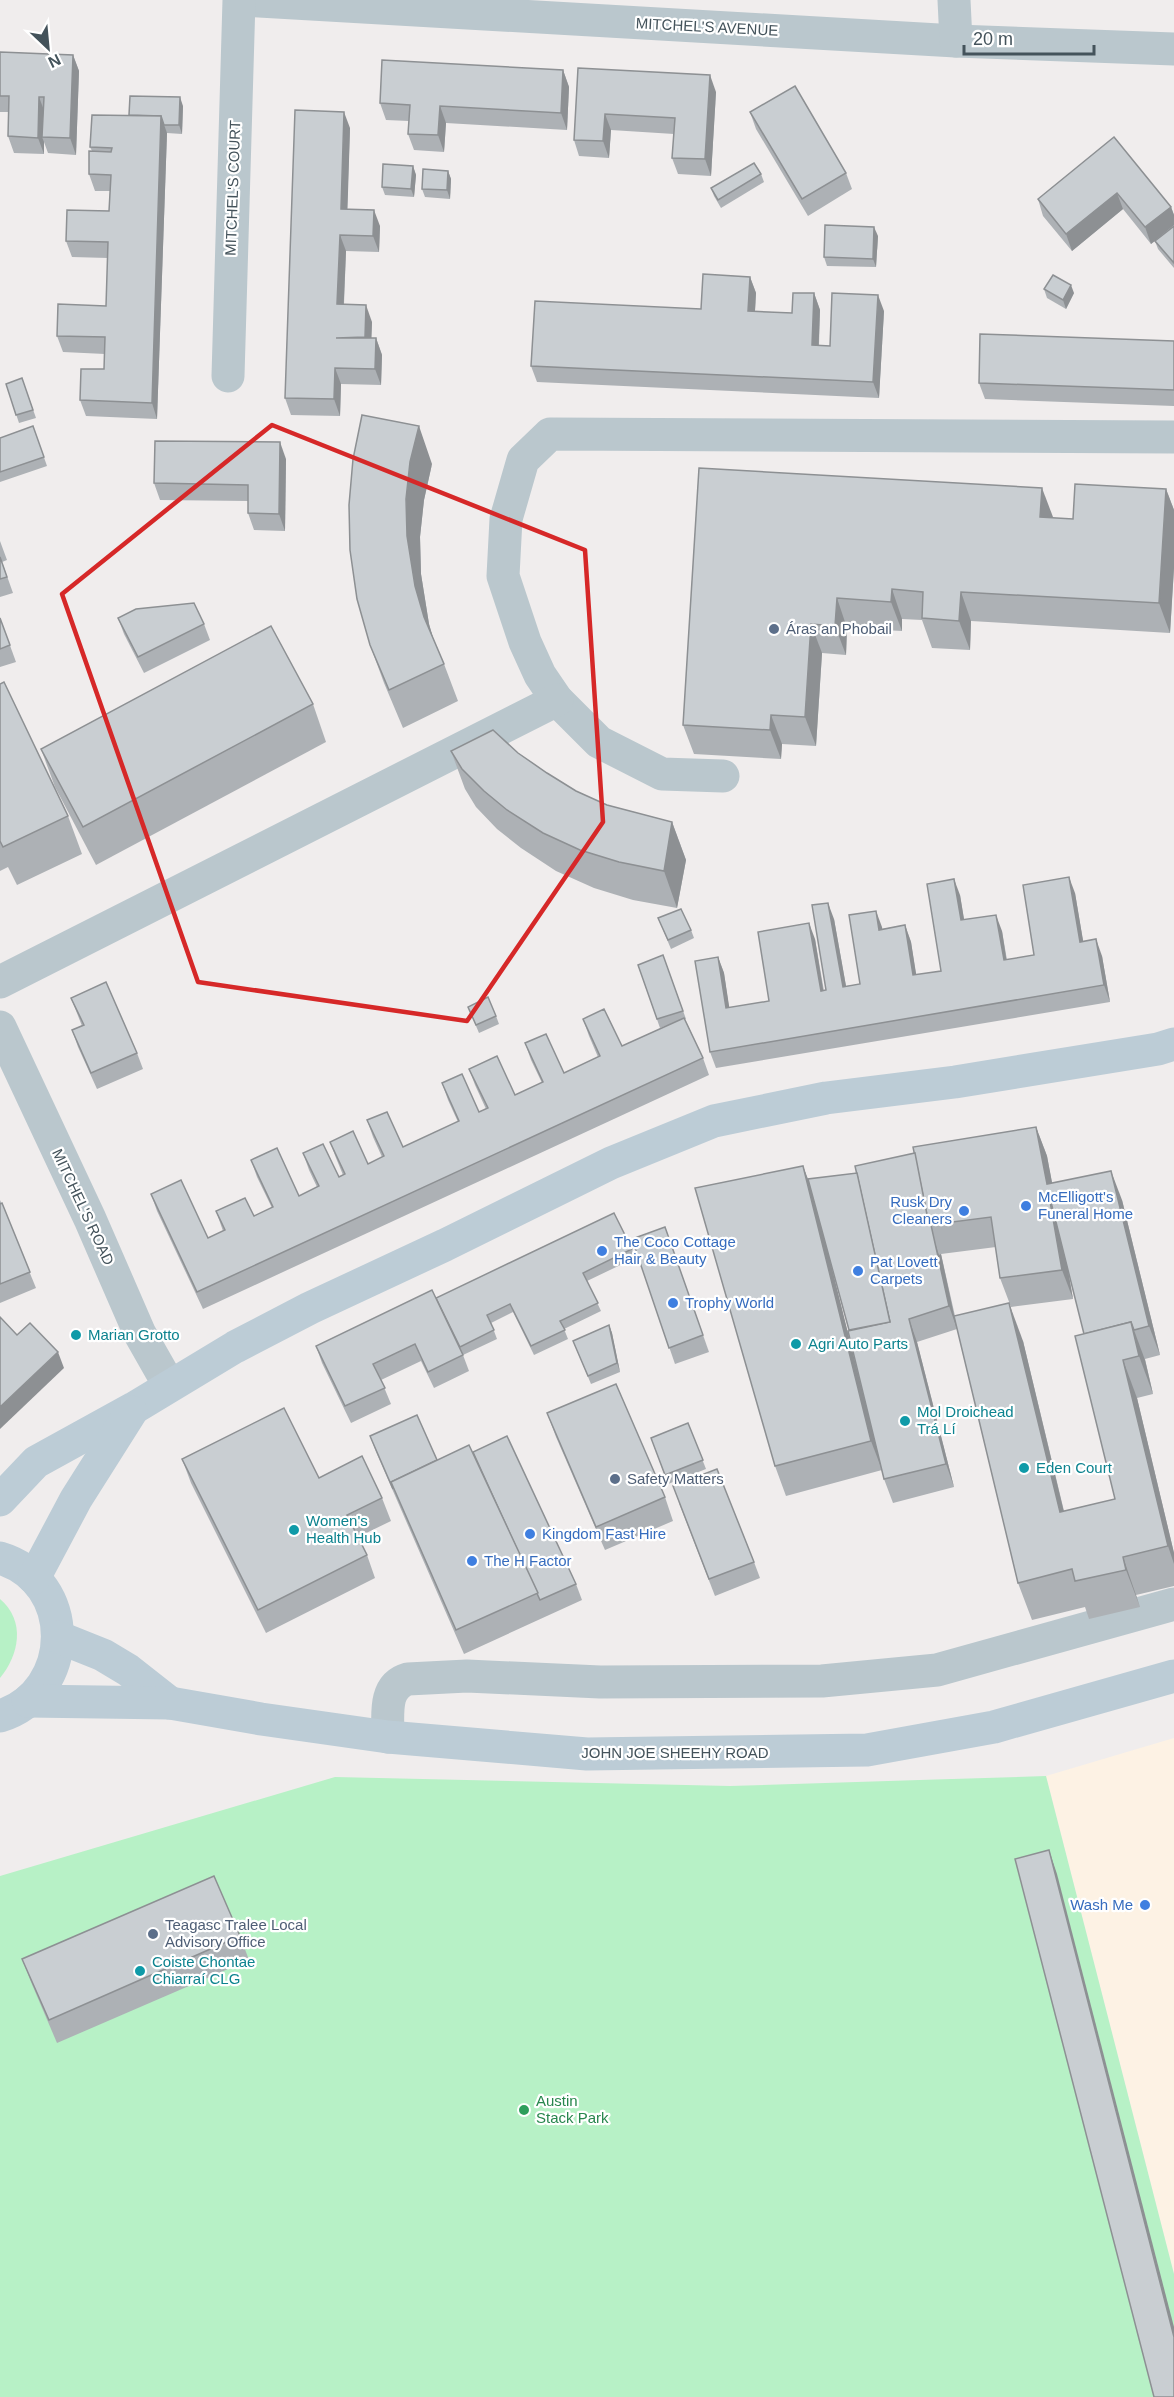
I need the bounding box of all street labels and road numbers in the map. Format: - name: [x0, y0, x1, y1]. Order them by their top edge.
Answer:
- street label: MITCHEL'S AVENUE: [635, 14, 779, 39]
- street label: MITCHEL'S COURT: [222, 120, 243, 256]
- street label: MITCHEL'S ROAD: [49, 1146, 118, 1268]
- street label: JOHN JOE SHEEHY ROAD: [581, 1744, 769, 1761]

